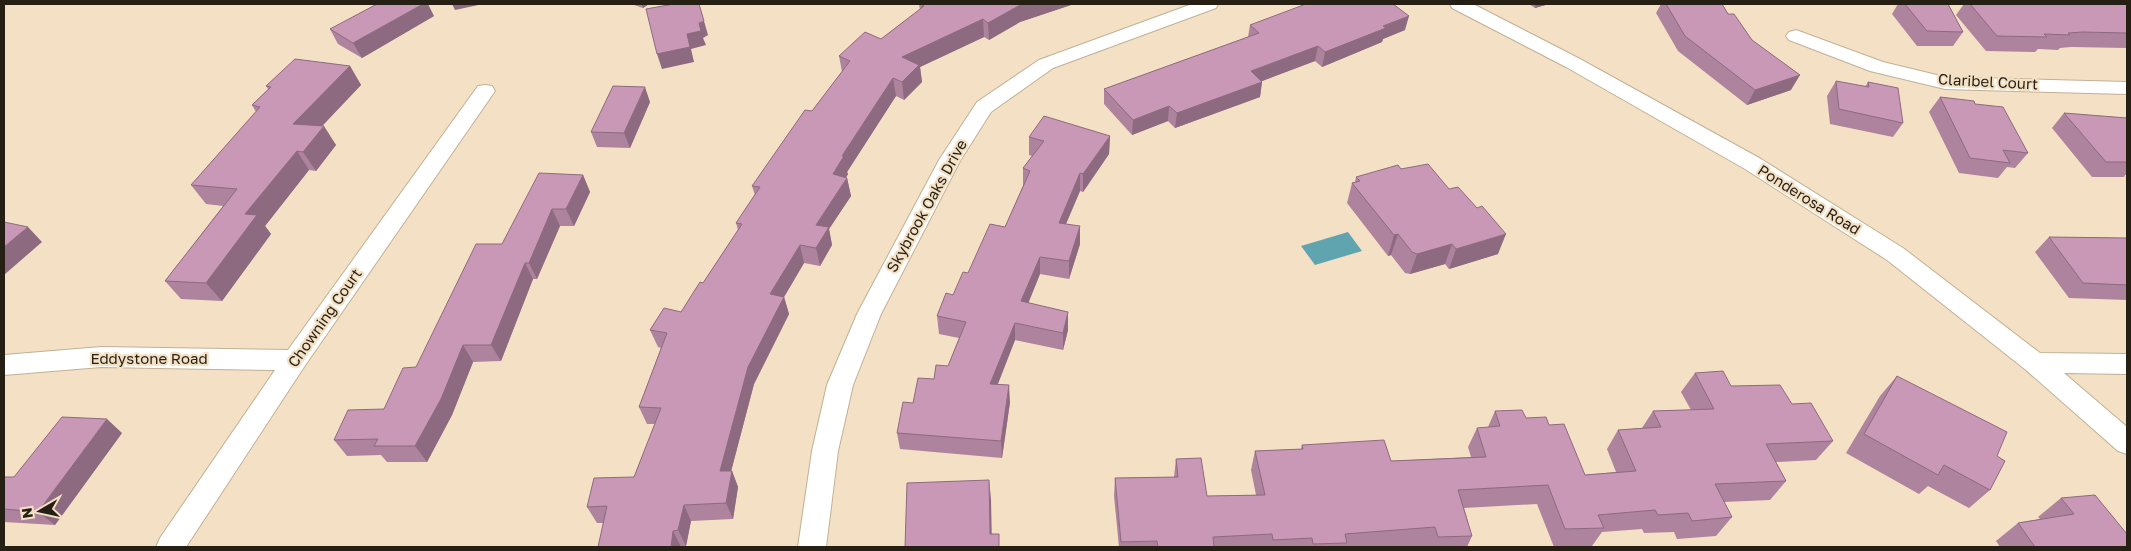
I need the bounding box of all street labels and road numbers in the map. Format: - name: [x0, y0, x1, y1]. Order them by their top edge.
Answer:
- street label: Claribel Court: [1938, 69, 2039, 93]
- street label: Skybrook Oaks Drive: [882, 136, 970, 275]
- street label: Ponderosa Road: [1755, 160, 1864, 238]
- street label: Chowning Court: [283, 265, 365, 370]
- street label: Eddystone Road: [90, 349, 208, 367]

